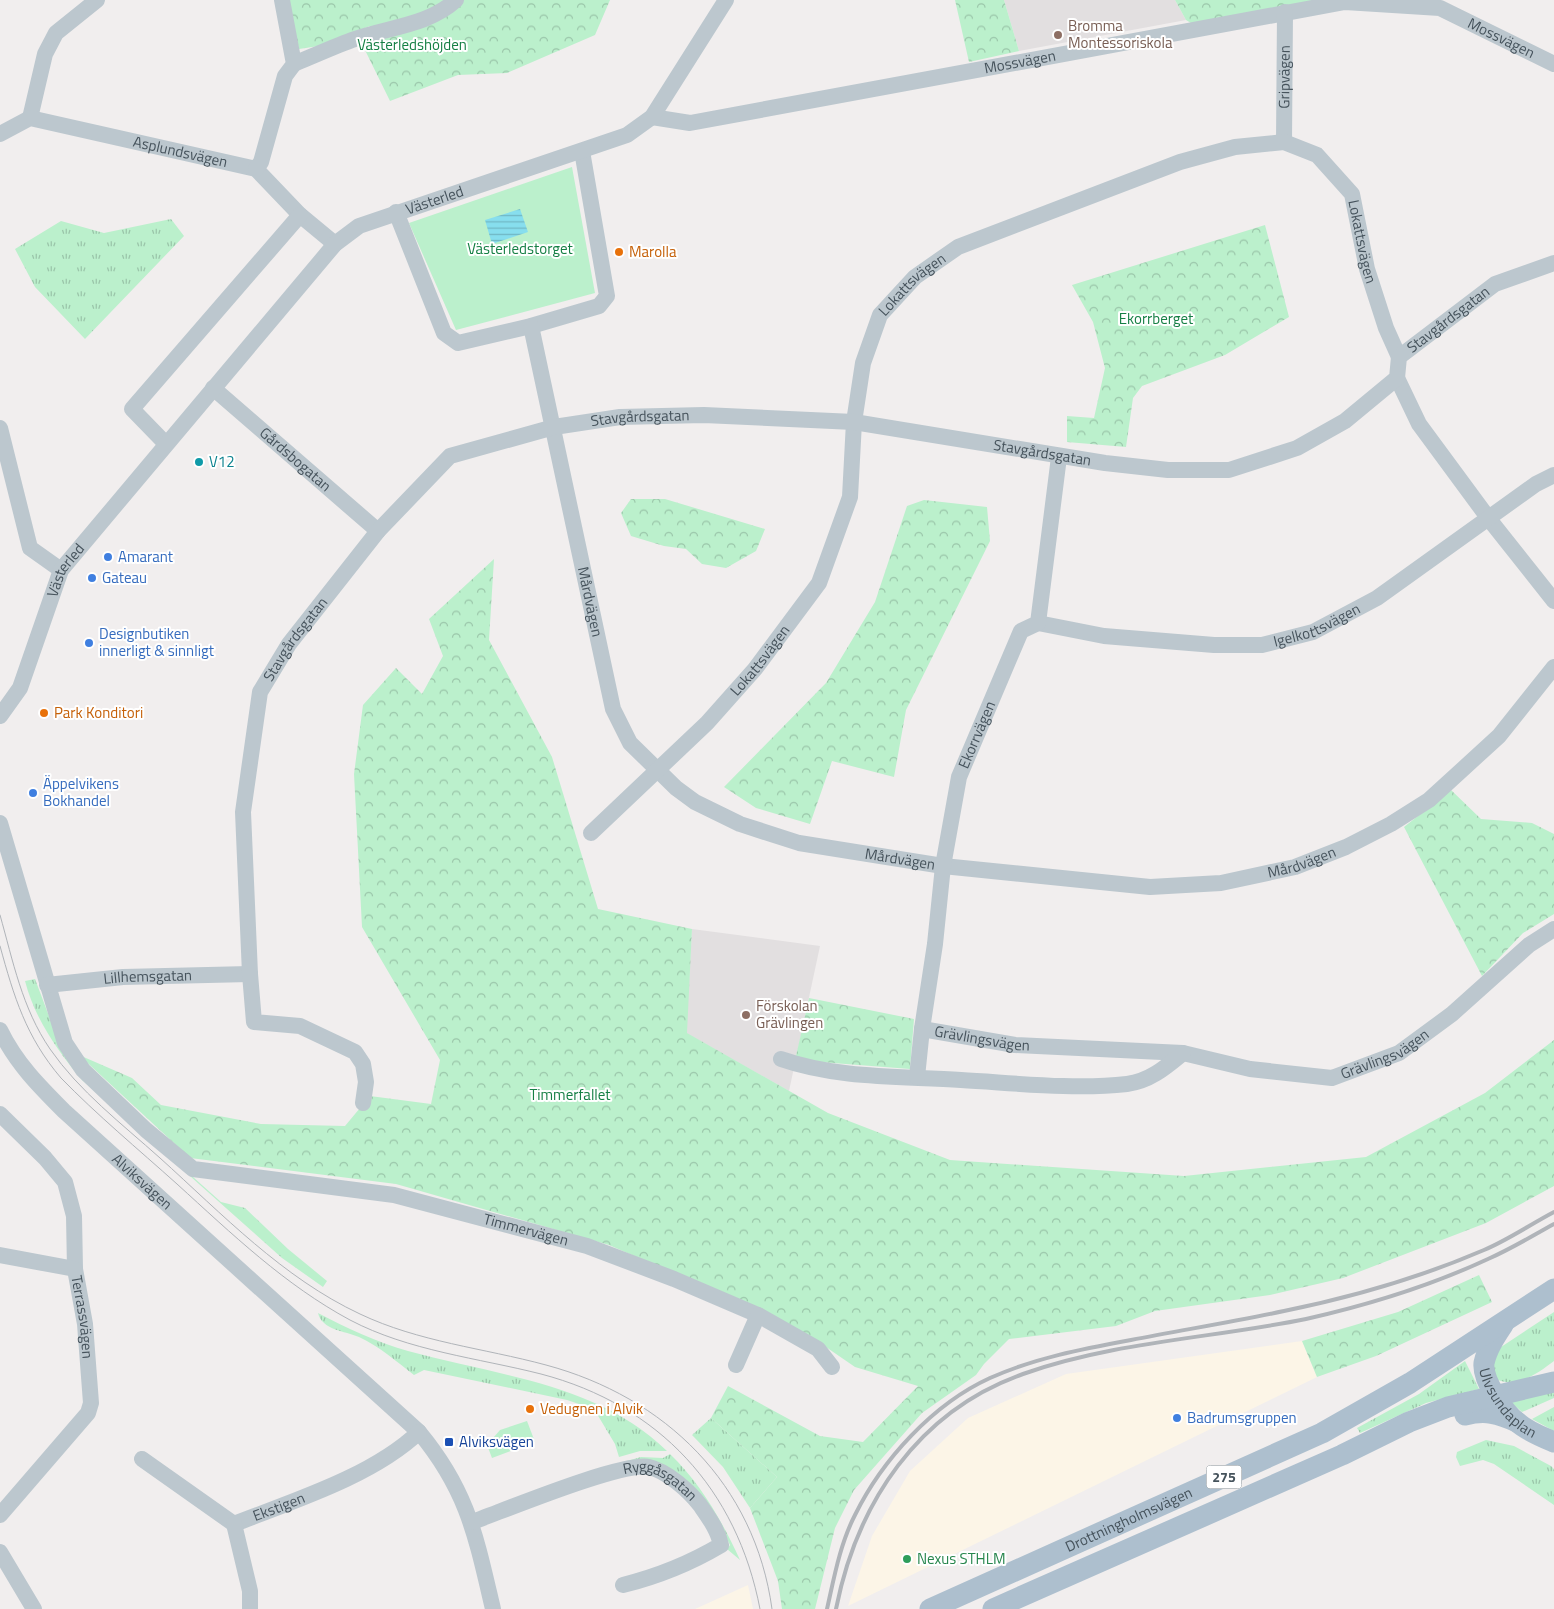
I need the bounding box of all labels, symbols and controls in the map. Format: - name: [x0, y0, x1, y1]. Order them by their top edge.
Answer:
- street label: Mossvägen: [1464, 11, 1539, 64]
- place label: Bromma Montessoriskola: [1068, 14, 1173, 54]
- marker: Bromma Montessoriskola: [1052, 29, 1064, 41]
- park label: Västerledshöjden: [357, 33, 467, 56]
- street label: Mossvägen: [982, 44, 1057, 79]
- street label: Gripvägen: [1272, 45, 1296, 109]
- street label: Asplundsvägen: [131, 130, 230, 173]
- street label: Västerled: [402, 179, 466, 220]
- street label: Lokattsvägen: [1342, 198, 1383, 286]
- park label: Västerledstorget: [467, 237, 574, 260]
- place label: Marolla: [629, 240, 677, 263]
- marker: Marolla: [613, 246, 625, 258]
- street label: Lokattsvägen: [873, 247, 950, 321]
- street label: Stavgårdsgatan: [1402, 280, 1494, 358]
- park label: Ekorrberget: [1119, 307, 1194, 330]
- street label: Stavgårdsgatan: [589, 403, 690, 432]
- street label: Gårdsbogatan: [255, 421, 337, 497]
- street label: Stavgårdsgatan: [992, 433, 1093, 472]
- place label: V12: [209, 450, 235, 473]
- marker: V12: [193, 456, 205, 468]
- street label: Västerled: [40, 538, 90, 600]
- place label: Amarant: [118, 545, 174, 568]
- marker: Amarant: [102, 551, 114, 563]
- street label: Mårdvägen: [572, 565, 609, 639]
- place label: Gateau: [102, 566, 147, 589]
- marker: Gateau: [86, 572, 98, 584]
- street label: Stavgårdsgatan: [257, 592, 333, 686]
- street label: Igelkottsvägen: [1271, 597, 1364, 653]
- street label: Lokattsvägen: [724, 620, 795, 701]
- place label: Designbutiken innerligt & sinnligt: [99, 622, 215, 662]
- marker: Designbutiken innerligt & sinnligt: [83, 637, 95, 649]
- street label: Ekorrvägen: [952, 697, 1001, 772]
- place label: Park Konditori: [54, 701, 143, 724]
- marker: Park Konditori: [38, 707, 50, 719]
- place label: Äppelvikens Bokhandel: [43, 772, 119, 812]
- marker: Äppelvikens Bokhandel: [27, 787, 39, 799]
- street label: Mårdvägen: [1265, 840, 1339, 884]
- street label: Mårdvägen: [863, 842, 937, 876]
- street label: Lillhemsgatan: [102, 963, 192, 990]
- place label: Förskolan Grävlingen: [756, 994, 823, 1034]
- marker: Förskolan Grävlingen: [740, 1009, 752, 1021]
- street label: Grävlingsvägen: [933, 1019, 1030, 1057]
- street label: Grävlingsvägen: [1337, 1023, 1434, 1085]
- park label: Timmerfallet: [529, 1083, 611, 1106]
- street label: Alviksvägen: [107, 1148, 178, 1215]
- street label: Timmervägen: [481, 1207, 571, 1252]
- street label: Terrassvägen: [65, 1273, 100, 1359]
- street label: Ulvsundaplan: [1473, 1365, 1541, 1444]
- place label: Vedugnen i Alvik: [540, 1397, 643, 1420]
- marker: Vedugnen i Alvik: [524, 1403, 536, 1415]
- place label: Badrumsgruppen: [1187, 1406, 1297, 1429]
- marker: Badrumsgruppen: [1171, 1412, 1183, 1424]
- place label: Alviksvägen: [459, 1430, 534, 1453]
- marker: Alviksvägen: [443, 1436, 455, 1448]
- street label: Ryggåsgatan: [621, 1454, 703, 1506]
- road number: 275: [1206, 1465, 1242, 1488]
- street label: Drottningholmsvägen: [1061, 1481, 1196, 1558]
- street label: Ekstigen: [249, 1486, 308, 1527]
- place label: Nexus STHLM: [917, 1547, 1006, 1570]
- marker: Nexus STHLM: [901, 1553, 913, 1565]

